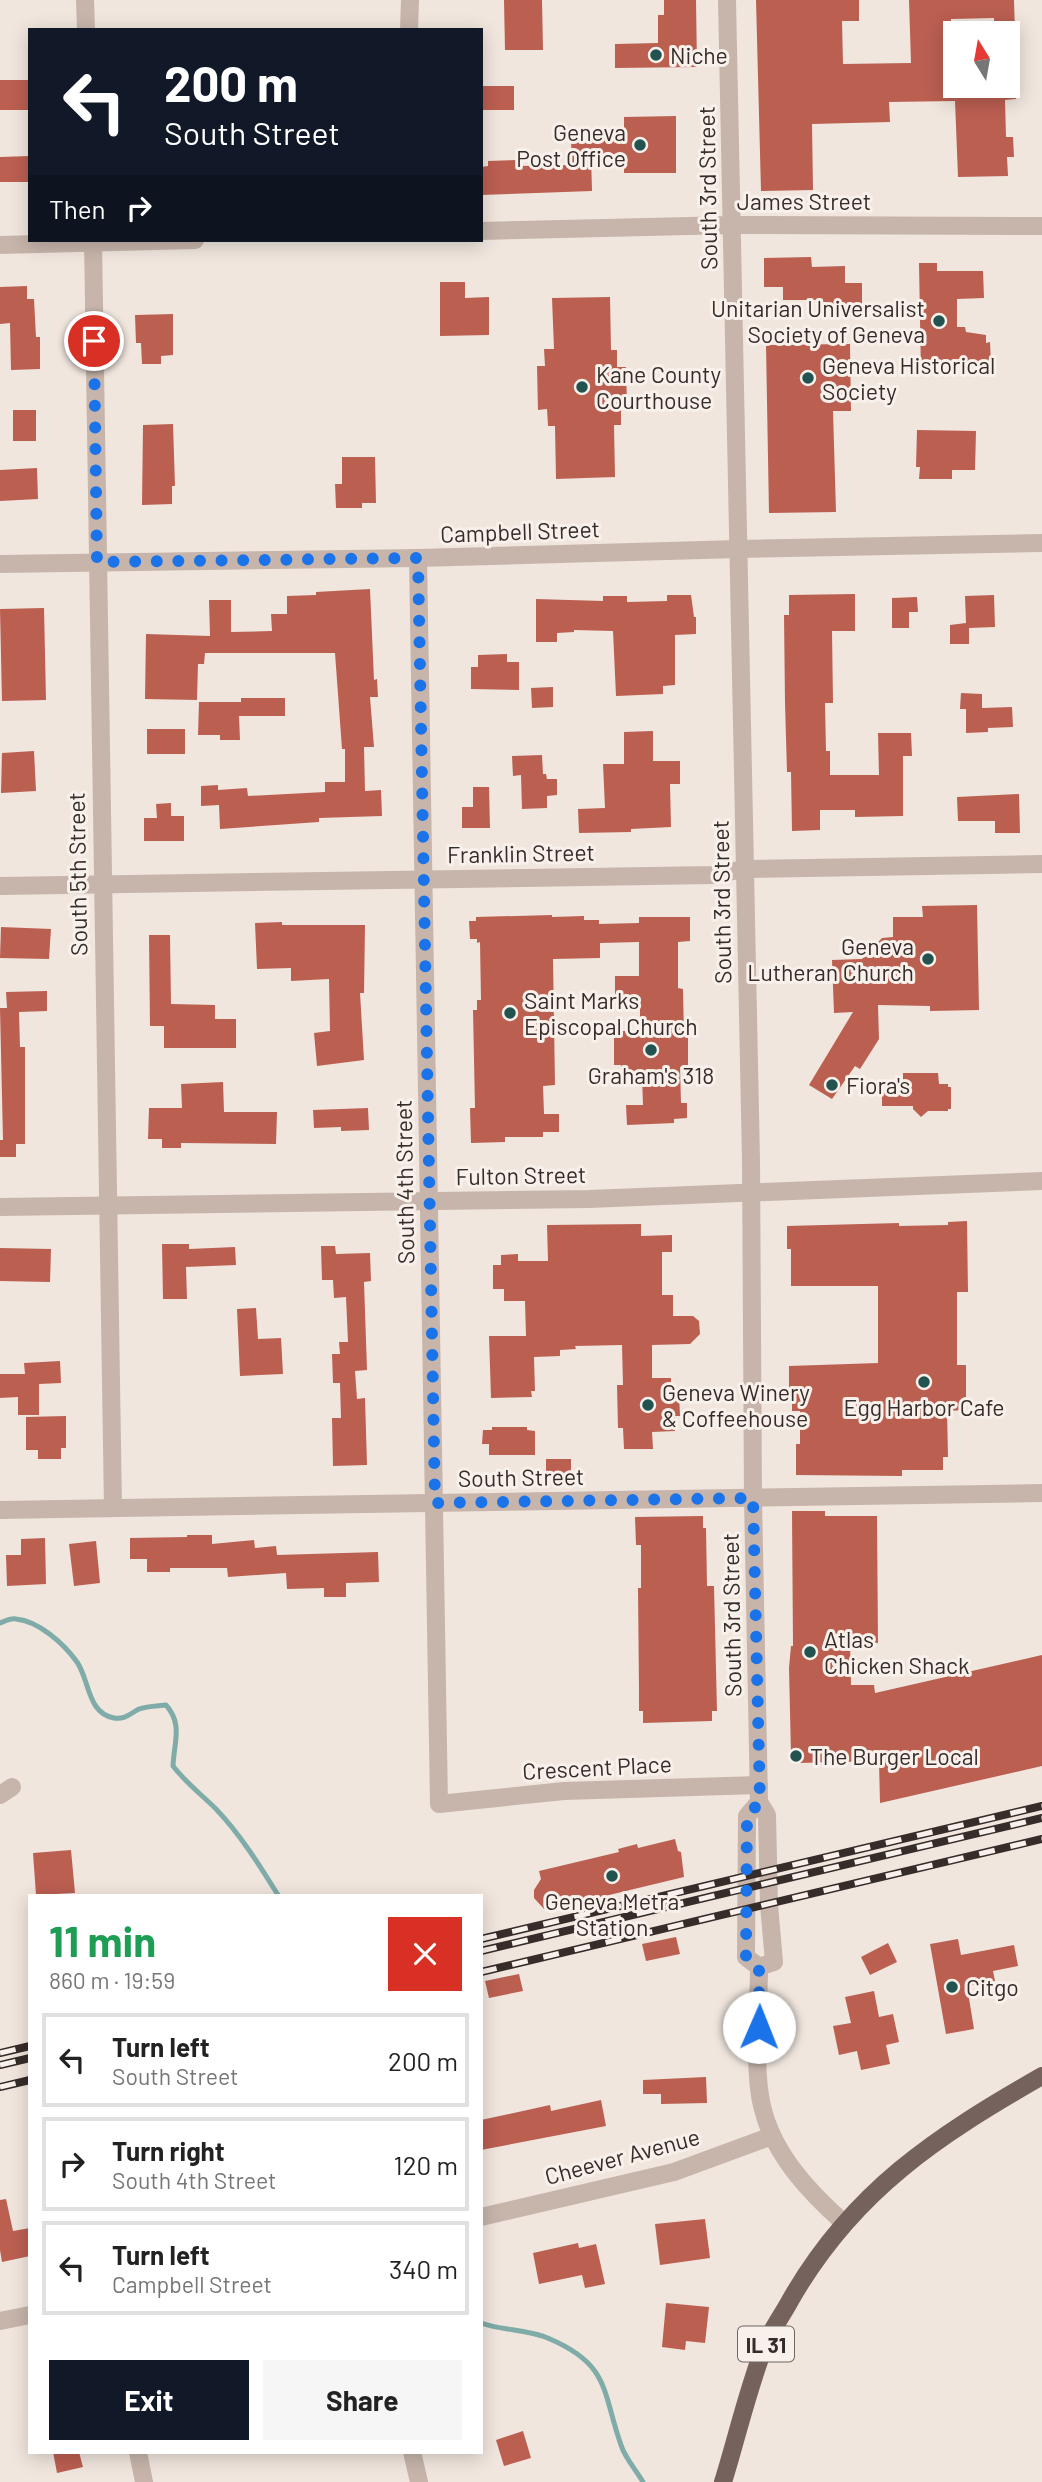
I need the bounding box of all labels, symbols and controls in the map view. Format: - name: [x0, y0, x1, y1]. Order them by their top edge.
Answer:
- north arrow: [943, 21, 1020, 98]
- map controls: [943, 21, 1020, 98]
- place label: Niche: [670, 41, 728, 69]
- marker: Niche: [648, 47, 664, 63]
- text: 200 m: [164, 53, 298, 112]
- icon: left: [49, 56, 140, 147]
- street label: South 3rd Street: [692, 106, 722, 270]
- text: South Street: [164, 113, 340, 151]
- place label: Geneva Post Office: [516, 118, 626, 172]
- marker: Geneva Post Office: [632, 137, 648, 153]
- street label: James Street: [737, 187, 871, 215]
- icon: right: [120, 189, 158, 227]
- text: Then: [49, 193, 106, 224]
- place label: Unitarian Universalist Society of Geneva: [711, 294, 925, 348]
- pin: [64, 311, 124, 371]
- marker: Unitarian Universalist Society of Geneva: [931, 313, 947, 329]
- icon: arrive: [75, 322, 113, 360]
- place label: Geneva Historical Society: [822, 351, 995, 405]
- place label: Kane County Courthouse: [596, 360, 721, 414]
- marker: Geneva Historical Society: [800, 370, 816, 386]
- marker: Kane County Courthouse: [574, 379, 590, 395]
- street label: Campbell Street: [440, 514, 600, 548]
- street label: South 5th Street: [62, 792, 92, 956]
- street label: South 3rd Street: [706, 820, 736, 984]
- street label: Franklin Street: [447, 838, 595, 868]
- place label: Geneva Lutheran Church: [747, 932, 914, 986]
- marker: Geneva Lutheran Church: [920, 951, 936, 967]
- place label: Saint Marks Episcopal Church: [524, 986, 698, 1040]
- marker: Saint Marks Episcopal Church: [502, 1005, 518, 1021]
- marker: Graham's 318: [643, 1042, 659, 1058]
- place label: Graham's 318: [588, 1061, 714, 1089]
- place label: Fiora's: [846, 1071, 910, 1099]
- marker: Fiora's: [824, 1077, 840, 1093]
- street label: South 4th Street: [389, 1100, 419, 1264]
- street label: Fulton Street: [455, 1160, 587, 1190]
- marker: Egg Harbor Cafe: [916, 1374, 932, 1390]
- place label: Geneva Winery & Coffeehouse: [662, 1378, 810, 1432]
- place label: Egg Harbor Cafe: [843, 1393, 1005, 1421]
- marker: Geneva Winery & Coffeehouse: [640, 1397, 656, 1413]
- street label: South Street: [458, 1462, 584, 1492]
- street label: South 3rd Street: [716, 1533, 746, 1697]
- place label: Atlas Chicken Shack: [824, 1625, 970, 1679]
- marker: Atlas Chicken Shack: [802, 1644, 818, 1660]
- place label: The Burger Local: [810, 1742, 979, 1770]
- marker: The Burger Local: [788, 1748, 804, 1764]
- street label: Crescent Place: [522, 1749, 672, 1785]
- marker: Geneva Metra Station: [604, 1868, 620, 1884]
- place label: Geneva Metra Station: [545, 1887, 679, 1941]
- text: 11 min: [49, 1915, 156, 1965]
- button: close: [388, 1917, 462, 1991]
- text: 860 m · 19:59: [49, 1966, 175, 1994]
- place label: Citgo: [966, 1973, 1019, 2001]
- marker: Citgo: [944, 1979, 960, 1995]
- position arrow: [722, 1990, 796, 2064]
- text: Turn left: [112, 2031, 210, 2062]
- icon: left: [53, 2041, 91, 2079]
- text: 200 m: [388, 2045, 458, 2076]
- text: South Street: [112, 2062, 238, 2090]
- street label: Cheever Avenue: [541, 2122, 703, 2190]
- text: Turn right: [112, 2135, 225, 2166]
- icon: right: [53, 2145, 91, 2183]
- text: 120 m: [394, 2149, 458, 2180]
- text: South 4th Street: [112, 2166, 277, 2194]
- text: Turn left: [112, 2239, 210, 2270]
- icon: left: [53, 2249, 91, 2287]
- text: 340 m: [389, 2253, 458, 2284]
- text: Campbell Street: [112, 2270, 272, 2298]
- road number: IL 31: [738, 2326, 794, 2362]
- button: Exit: [49, 2360, 249, 2440]
- button: Share: [263, 2360, 462, 2440]

